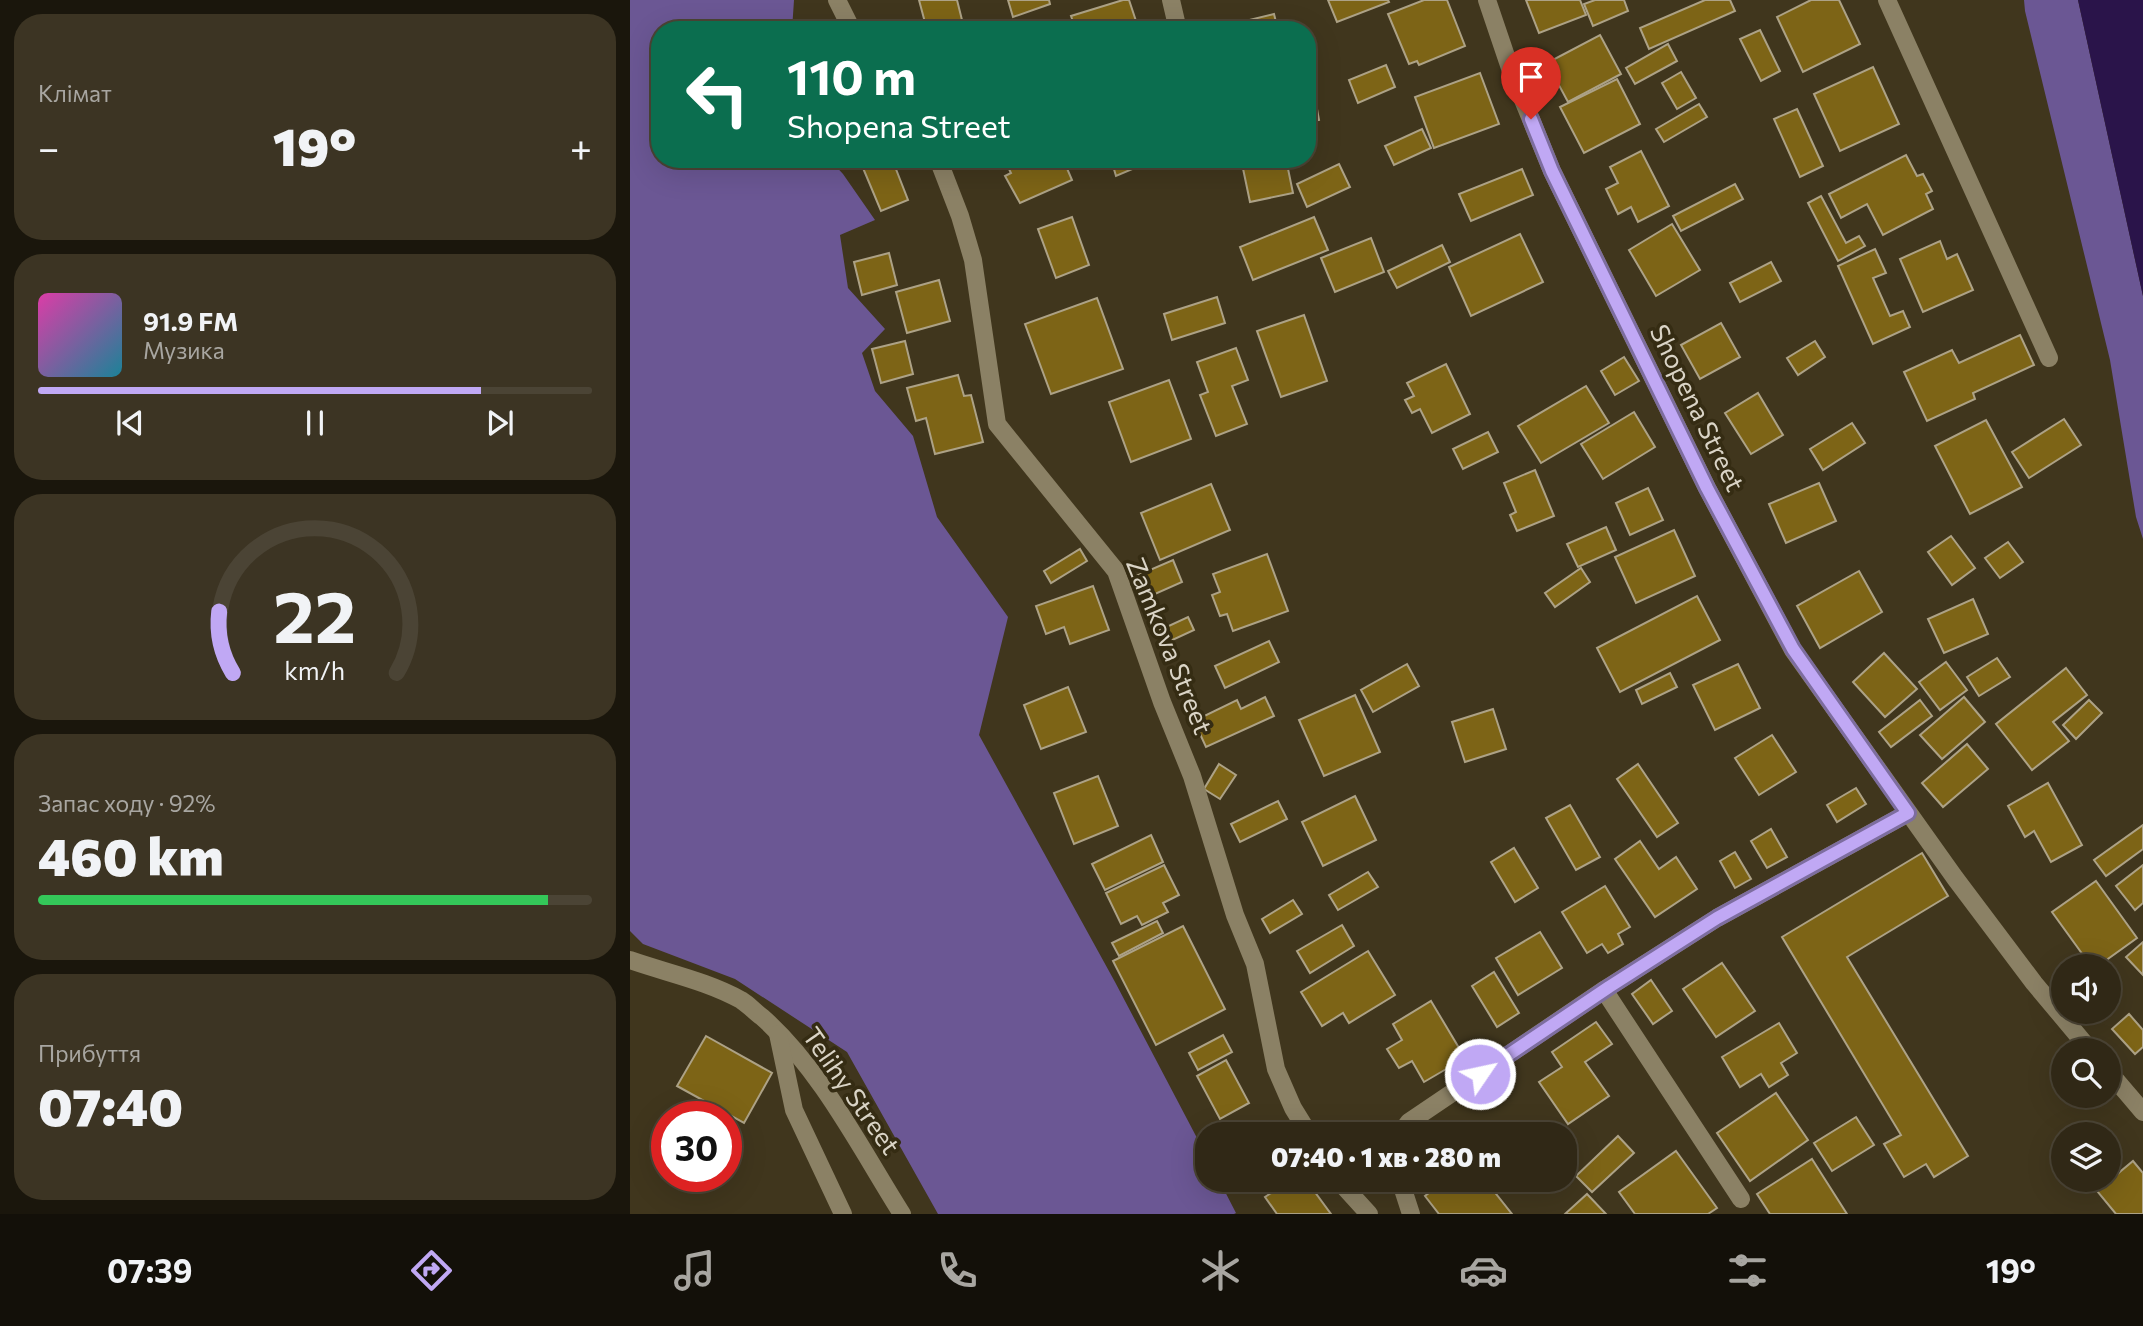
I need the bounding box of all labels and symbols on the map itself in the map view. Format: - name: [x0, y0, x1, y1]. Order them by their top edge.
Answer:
- pin: [1501, 47, 1561, 119]
- street label: Shopena Street: [1645, 319, 1752, 496]
- street label: Zamkova Street: [1121, 553, 1220, 738]
- street label: Telihy Street: [797, 1021, 907, 1160]
- position arrow: [1443, 1037, 1517, 1111]
- speed limit sign: 30: [651, 1101, 742, 1192]

